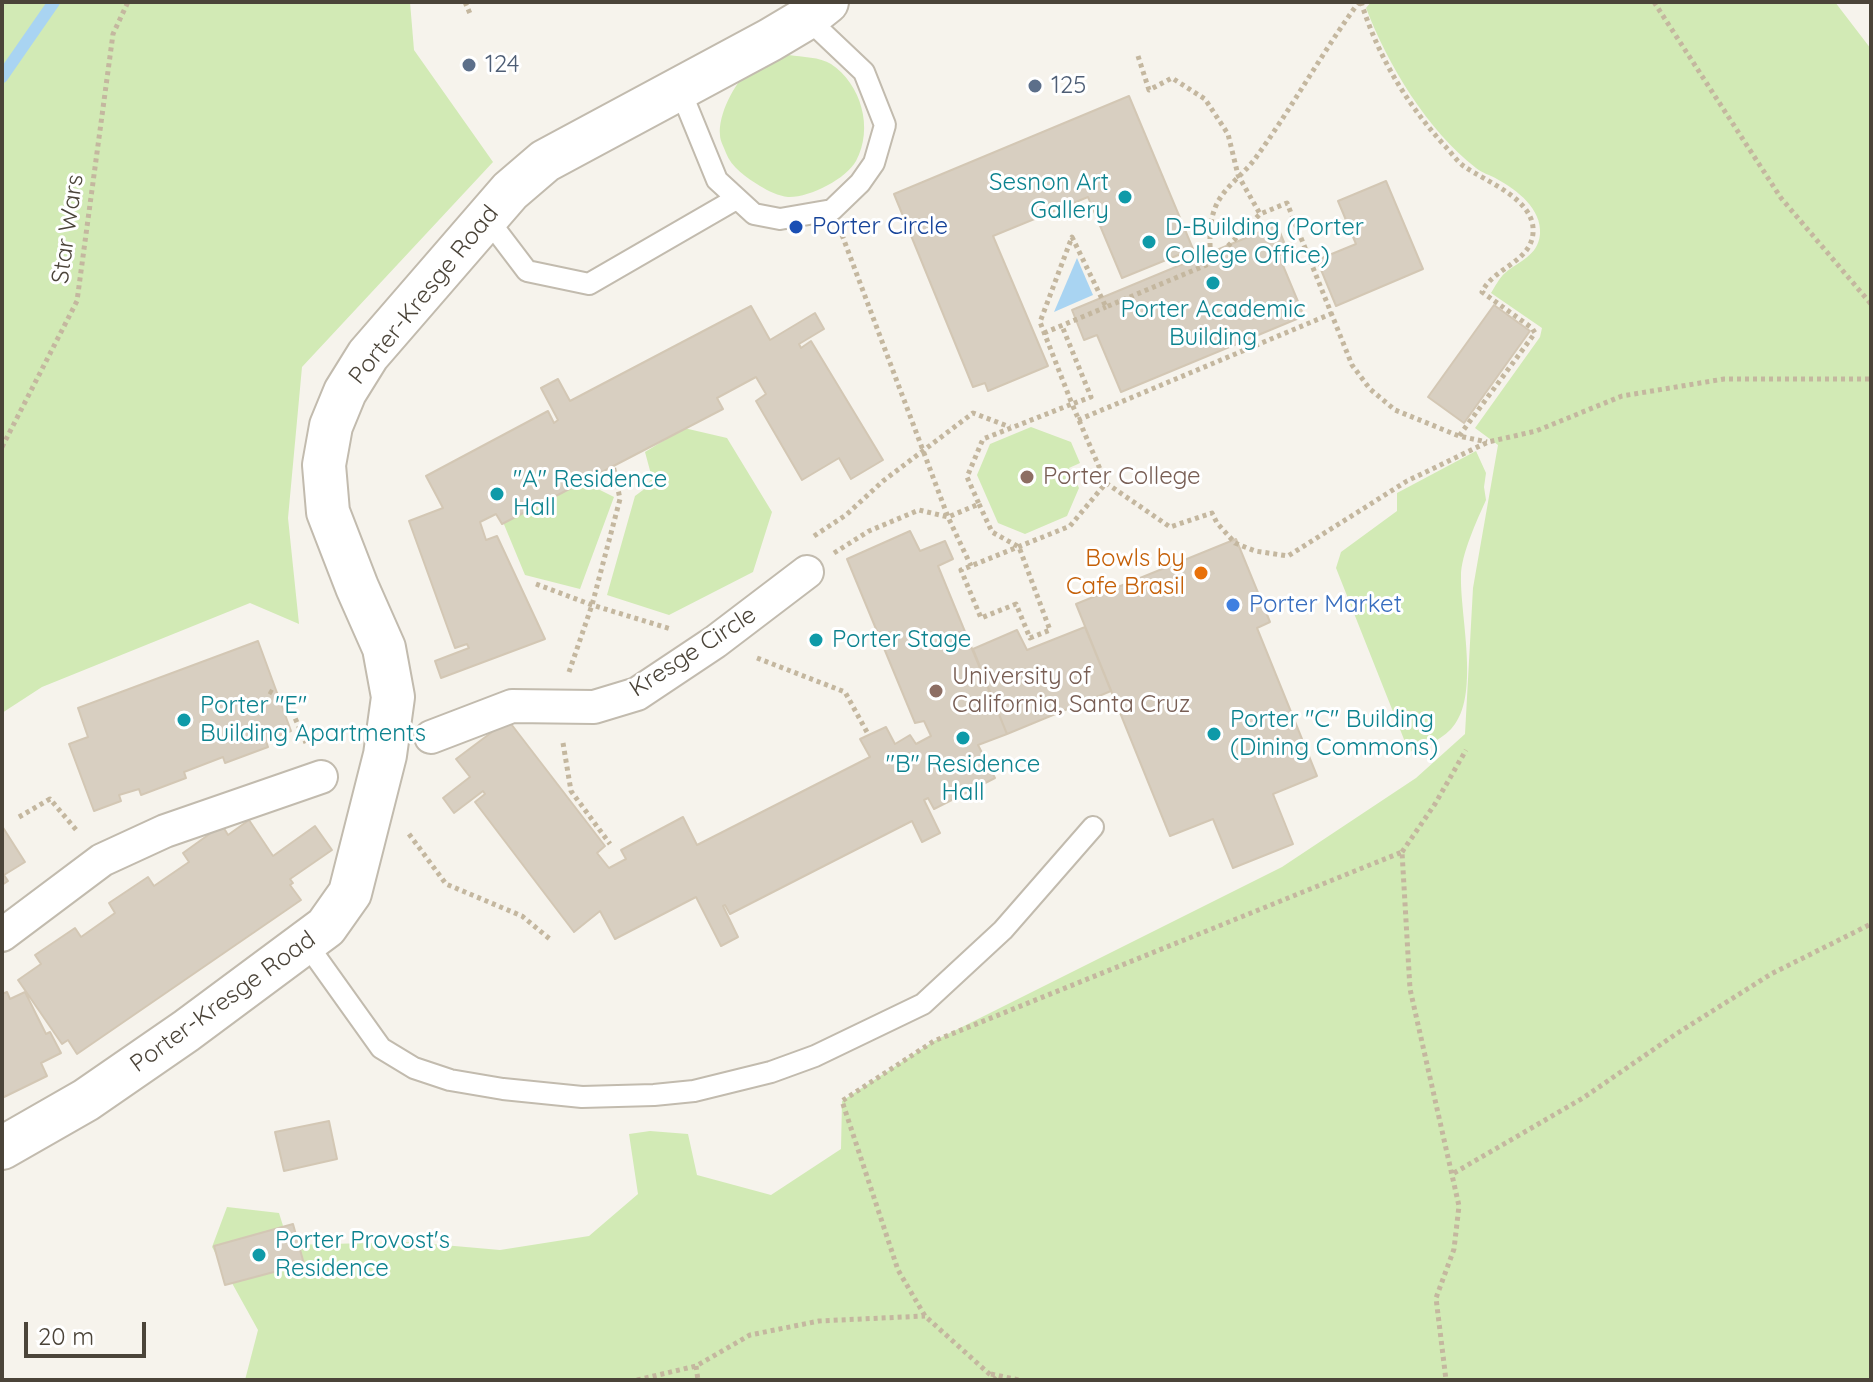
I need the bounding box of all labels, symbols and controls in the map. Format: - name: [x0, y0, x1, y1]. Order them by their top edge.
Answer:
- place label: 124: [485, 51, 519, 79]
- marker: 124: [460, 56, 478, 74]
- place label: 125: [1051, 72, 1086, 100]
- marker: 125: [1026, 77, 1044, 95]
- place label: Sesnon Art Gallery: [989, 169, 1109, 225]
- street label: Star Wars: [46, 173, 90, 285]
- marker: Sesnon Art Gallery: [1116, 188, 1134, 206]
- street label: Porter-Kresge Road: [343, 200, 505, 390]
- place label: Porter Circle: [812, 213, 948, 241]
- place label: D-Building (Porter College Office): [1165, 214, 1364, 270]
- marker: Porter Circle: [787, 218, 805, 236]
- marker: D-Building (Porter College Office): [1140, 233, 1158, 251]
- marker: Porter Academic Building: [1204, 274, 1222, 292]
- place label: Porter Academic Building: [1120, 296, 1306, 352]
- place label: Porter College: [1043, 463, 1201, 491]
- place label: "A" Residence Hall: [513, 466, 667, 522]
- marker: Porter College: [1018, 468, 1036, 486]
- marker: "A" Residence Hall: [488, 485, 506, 503]
- place label: Bowls by Cafe Brasil: [1066, 545, 1185, 601]
- marker: Bowls by Cafe Brasil: [1192, 564, 1210, 582]
- place label: Porter Market: [1249, 591, 1402, 619]
- marker: Porter Market: [1224, 596, 1242, 614]
- street label: Kresge Circle: [624, 600, 762, 704]
- place label: Porter Stage: [832, 626, 971, 654]
- marker: Porter Stage: [807, 631, 825, 649]
- place label: University of California, Santa Cruz: [952, 663, 1190, 719]
- marker: University of California, Santa Cruz: [927, 682, 945, 700]
- place label: Porter "E" Building Apartments: [200, 692, 426, 748]
- place label: Porter "C" Building (Dining Commons): [1230, 706, 1438, 762]
- marker: Porter "E" Building Apartments: [175, 711, 193, 729]
- marker: Porter "C" Building (Dining Commons): [1205, 725, 1223, 743]
- marker: "B" Residence Hall: [954, 729, 972, 747]
- place label: "B" Residence Hall: [886, 751, 1040, 807]
- street label: Porter-Kresge Road: [125, 925, 321, 1079]
- place label: Porter Provost's Residence: [275, 1227, 450, 1283]
- marker: Porter Provost's Residence: [250, 1246, 268, 1264]
- scale bar: [28, 1306, 150, 1356]
- text: 20 m: [38, 1321, 94, 1351]

